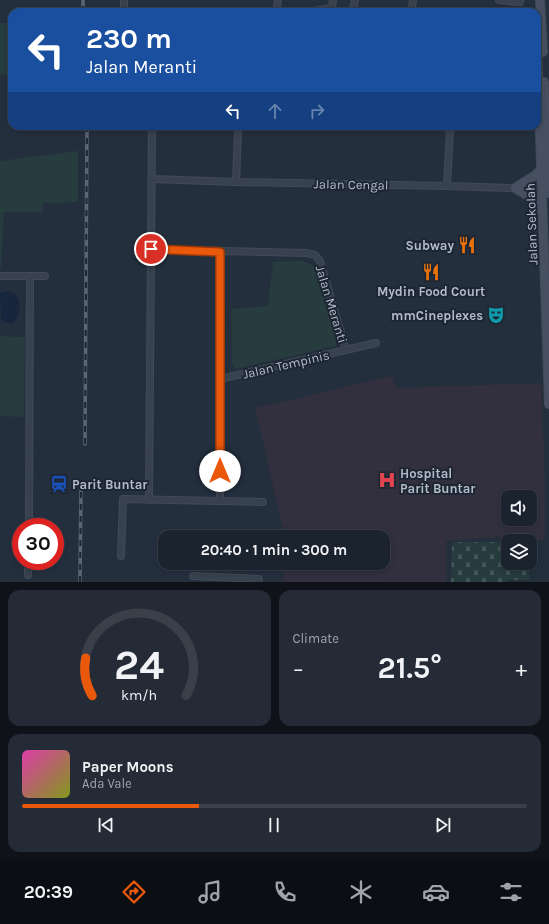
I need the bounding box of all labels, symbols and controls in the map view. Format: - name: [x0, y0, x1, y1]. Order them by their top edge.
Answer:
- text: 230 m: [86, 22, 172, 55]
- icon: left: [20, 24, 72, 76]
- text: Jalan Meranti: [86, 56, 197, 78]
- icon: left: [222, 100, 244, 122]
- icon: ahead: [264, 100, 286, 122]
- icon: right: [306, 100, 328, 122]
- street label: Jalan Cengal: [313, 176, 388, 193]
- street label: Jalan Sekolah: [523, 183, 540, 265]
- pin: [134, 232, 168, 266]
- restaurant icon: Subway: [457, 235, 477, 255]
- icon: arrive: [140, 238, 162, 260]
- place label: Subway: [406, 238, 454, 253]
- restaurant icon: Mydin Food Court: [421, 262, 441, 282]
- street label: Jalan Meranti: [313, 264, 350, 345]
- place label: Mydin Food Court: [377, 284, 485, 299]
- theatre icon: mmCineplexes: [486, 305, 506, 325]
- place label: mmCineplexes: [391, 308, 483, 323]
- street label: Jalan Tempinis: [241, 347, 331, 382]
- position arrow: [199, 450, 241, 492]
- place label: Hospital Parit Buntar: [400, 466, 476, 496]
- hospital icon: Hospital Parit Buntar: [377, 470, 397, 490]
- station icon: Parit Buntar: [49, 474, 69, 494]
- place label: Parit Buntar: [72, 477, 148, 492]
- map controls: [501, 490, 537, 570]
- button: sound: [501, 490, 537, 526]
- speed limit sign: 30: [12, 518, 64, 570]
- button: layers: [501, 534, 537, 570]
- text: 20:40 · 1 min · 300 m: [201, 541, 347, 559]
- text: Climate: [293, 631, 339, 646]
- text: 24: [114, 641, 164, 689]
- text: 21.5°: [378, 650, 442, 686]
- text: −: [293, 656, 304, 682]
- text: +: [515, 656, 527, 682]
- text: km/h: [121, 687, 157, 704]
- text: Paper Moons: [82, 758, 174, 776]
- text: Ada Vale: [82, 776, 132, 791]
- icon: previous: [95, 814, 117, 836]
- icon: pause: [263, 814, 285, 836]
- icon: next: [432, 814, 454, 836]
- icon: directions: [120, 878, 148, 906]
- icon: music: [196, 878, 224, 906]
- icon: phone: [271, 878, 299, 906]
- icon: climate: [347, 878, 375, 906]
- icon: car: [422, 878, 450, 906]
- icon: filters: [497, 878, 525, 906]
- text: 20:39: [24, 881, 73, 903]

